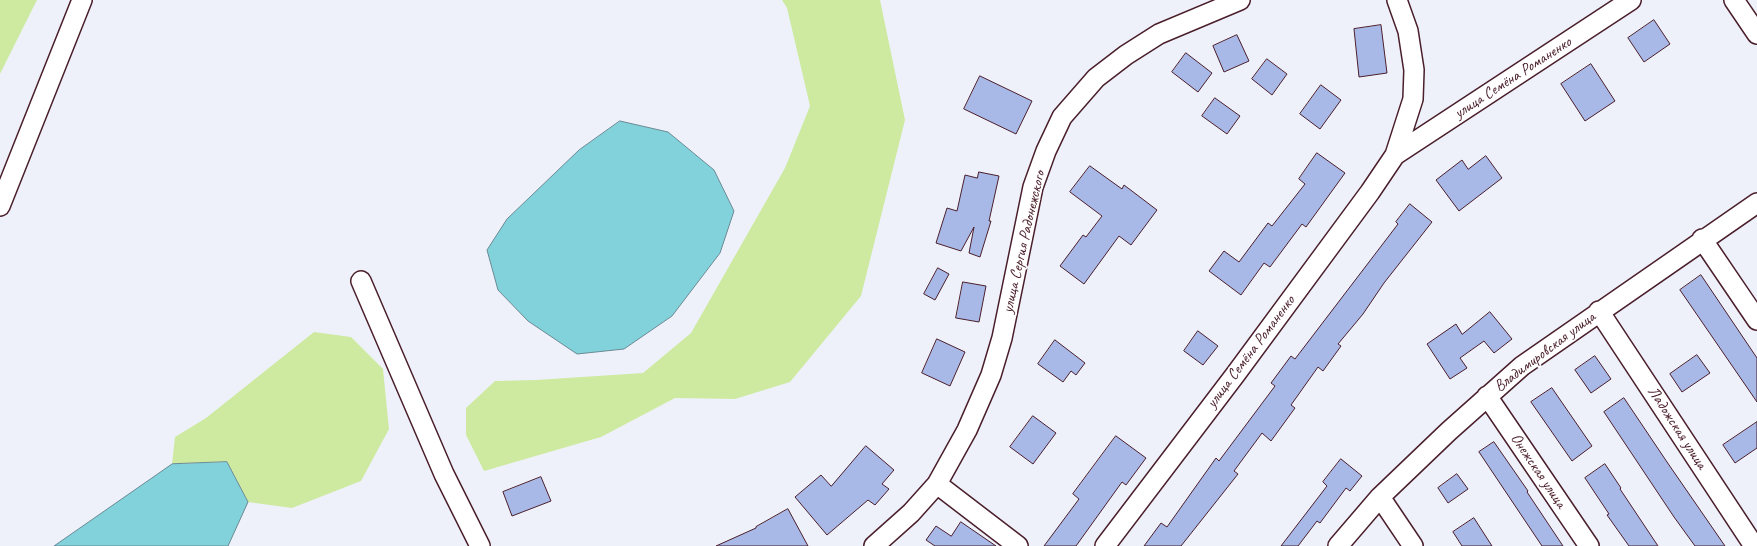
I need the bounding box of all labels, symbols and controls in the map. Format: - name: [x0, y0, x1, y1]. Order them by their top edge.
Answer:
- street label: улица Семёна Романенко: [1451, 33, 1575, 123]
- street label: улица Сергия Радонежского: [998, 169, 1050, 315]
- street label: улица Семёна Романенко: [1202, 292, 1300, 412]
- street label: Владимировская улица: [1491, 308, 1599, 396]
- street label: Ладожская улица: [1643, 383, 1711, 473]
- street label: Онежская улица: [1506, 430, 1570, 512]

